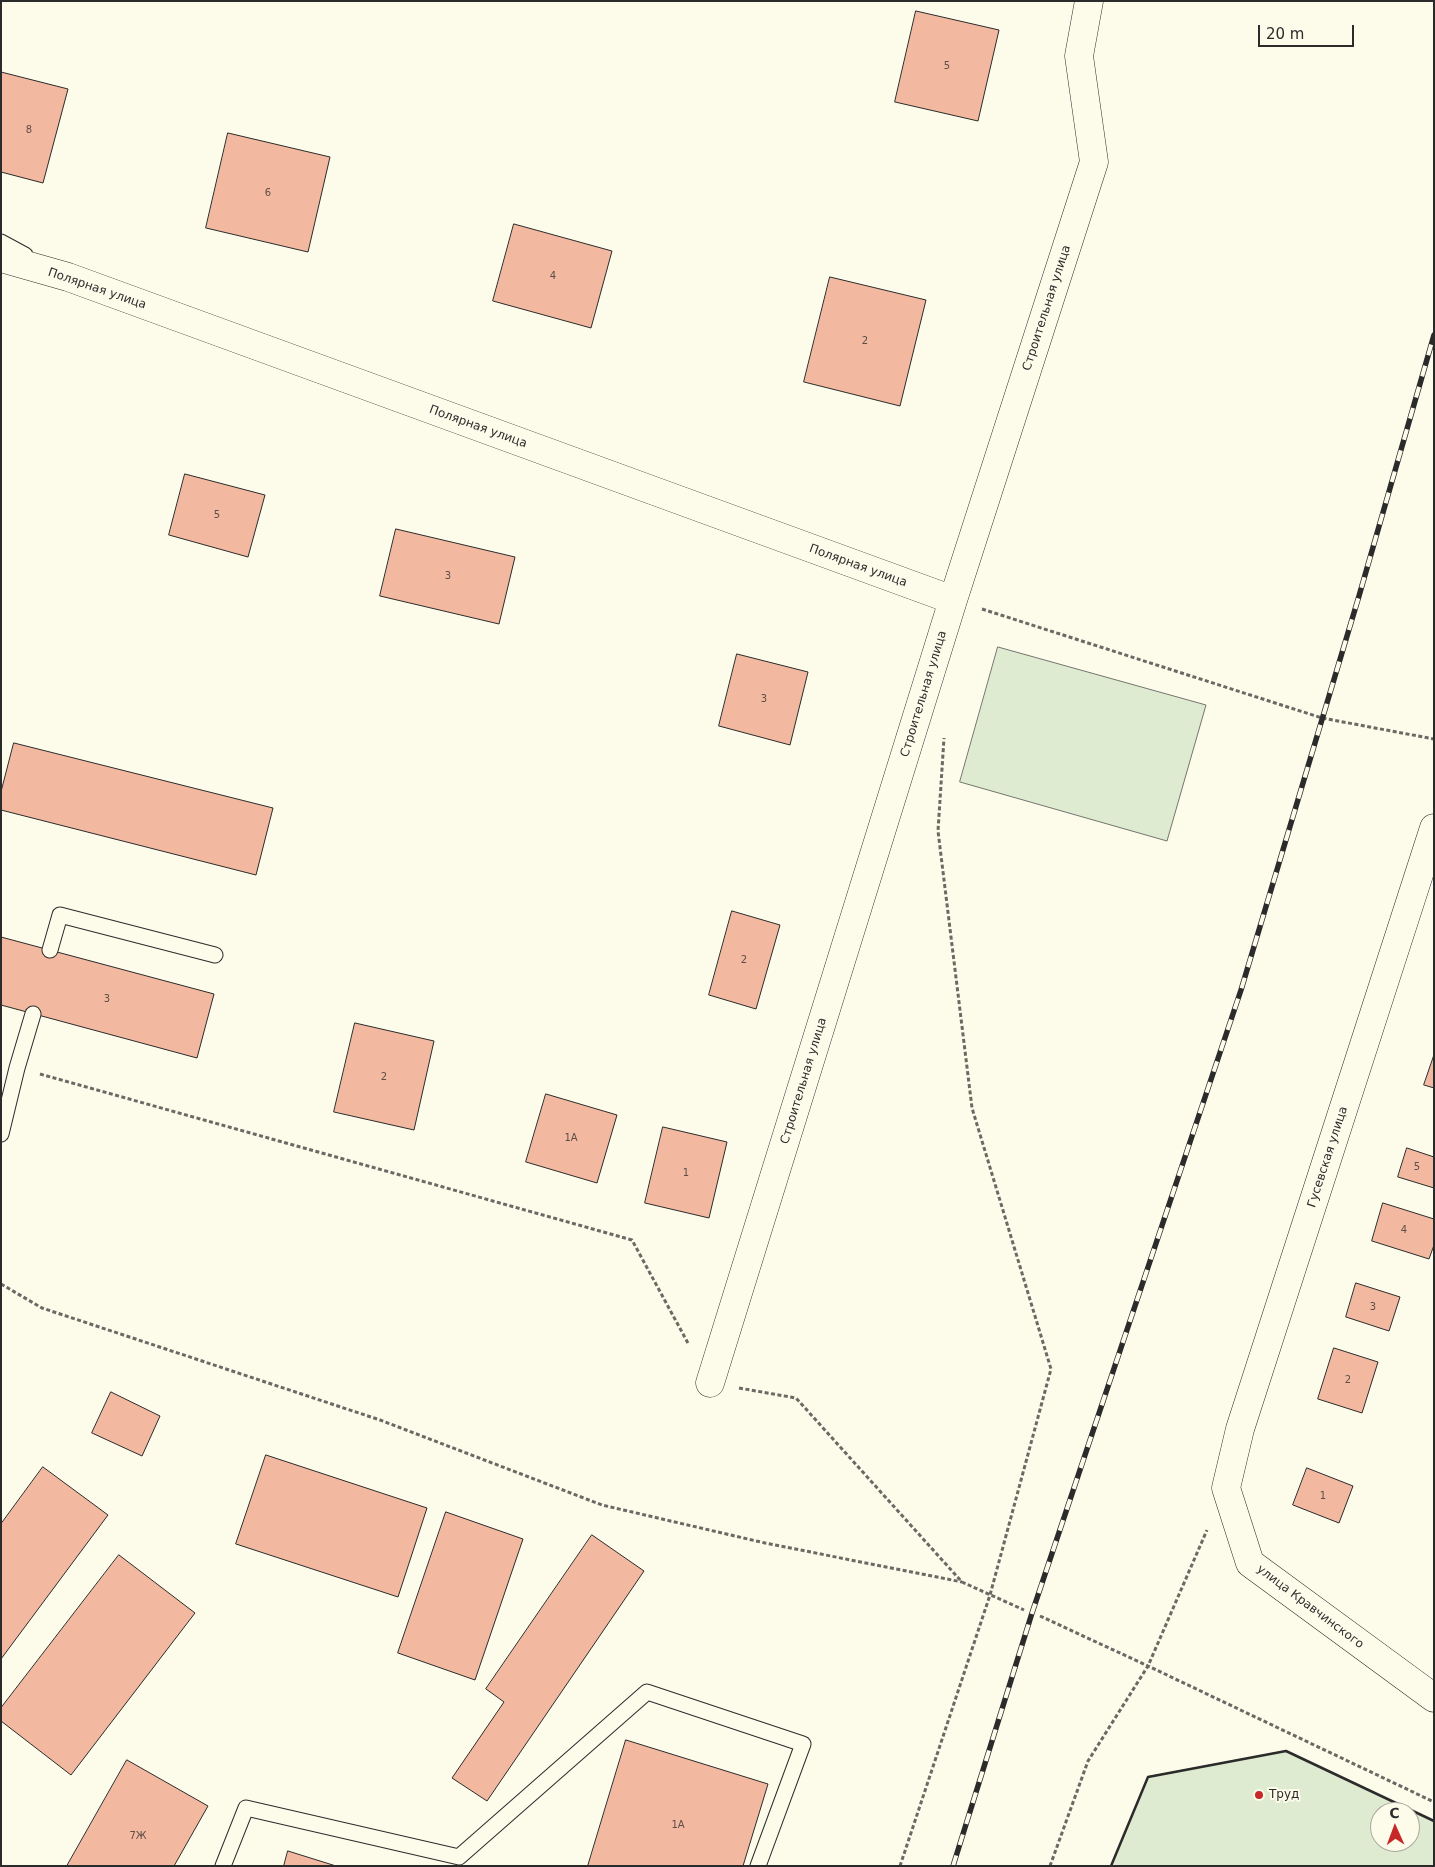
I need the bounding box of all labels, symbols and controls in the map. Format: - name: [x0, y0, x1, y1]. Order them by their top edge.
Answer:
- scale bar: [1260, 15, 1356, 47]
- text: 20 m: [1266, 25, 1304, 43]
- house number: 5: [944, 60, 950, 72]
- house number: 8: [26, 124, 32, 136]
- house number: 6: [265, 187, 271, 199]
- street label: Строительная улица: [1020, 243, 1074, 373]
- street label: Полярная улица: [46, 265, 148, 313]
- house number: 4: [550, 270, 556, 282]
- house number: 2: [862, 335, 868, 347]
- street label: Полярная улица: [427, 403, 529, 451]
- house number: 5: [214, 509, 220, 521]
- street label: Полярная улица: [807, 542, 909, 590]
- house number: 3: [445, 570, 451, 582]
- street label: Строительная улица: [898, 629, 950, 759]
- house number: 3: [761, 693, 767, 705]
- house number: 2: [741, 954, 747, 966]
- house number: 3: [104, 993, 110, 1005]
- street label: Строительная улица: [778, 1016, 830, 1146]
- house number: 2: [381, 1071, 387, 1083]
- street label: Гусевская улица: [1305, 1104, 1351, 1210]
- house number: 1А: [564, 1132, 578, 1144]
- house number: 5: [1414, 1161, 1420, 1173]
- house number: 1: [683, 1167, 689, 1179]
- house number: 4: [1401, 1224, 1407, 1236]
- house number: 3: [1370, 1301, 1376, 1313]
- house number: 2: [1345, 1374, 1351, 1386]
- house number: 1: [1320, 1490, 1326, 1502]
- street label: улица Кравчинского: [1254, 1562, 1366, 1652]
- place label: Труд: [1269, 1788, 1299, 1802]
- marker: Труд: [1253, 1789, 1265, 1801]
- north arrow: [1370, 1802, 1420, 1852]
- text: С: [1389, 1805, 1400, 1821]
- house number: 1А: [671, 1819, 685, 1831]
- house number: 7Ж: [129, 1830, 147, 1842]

